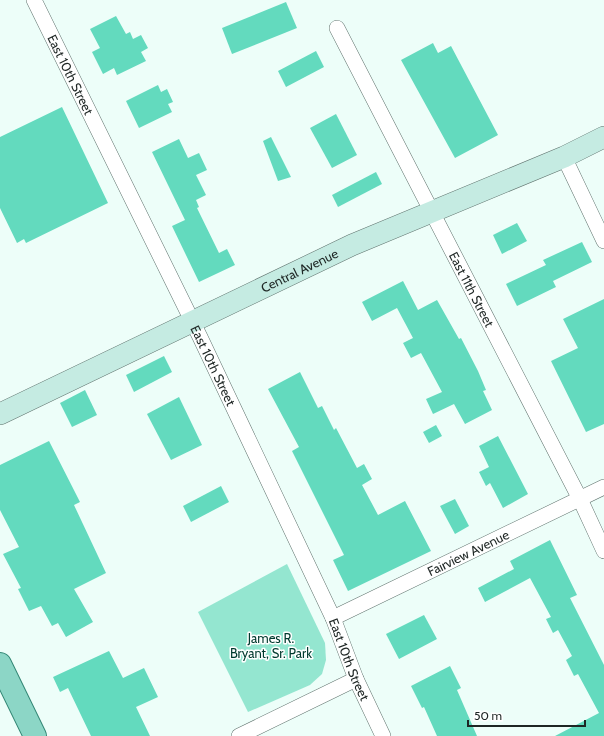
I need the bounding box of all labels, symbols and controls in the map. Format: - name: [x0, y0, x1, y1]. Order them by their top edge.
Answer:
- street label: East 10th Street: [44, 32, 97, 118]
- street label: Central Avenue: [258, 245, 341, 296]
- street label: East 11th Street: [446, 249, 498, 330]
- street label: East 10th Street: [187, 322, 240, 409]
- street label: Fairview Avenue: [425, 526, 512, 579]
- street label: East 10th Street: [326, 616, 373, 704]
- park label: James R. Bryant, Sr. Park: [230, 630, 312, 661]
- scale bar: [468, 702, 585, 728]
- text: 50 m: [474, 708, 502, 723]

